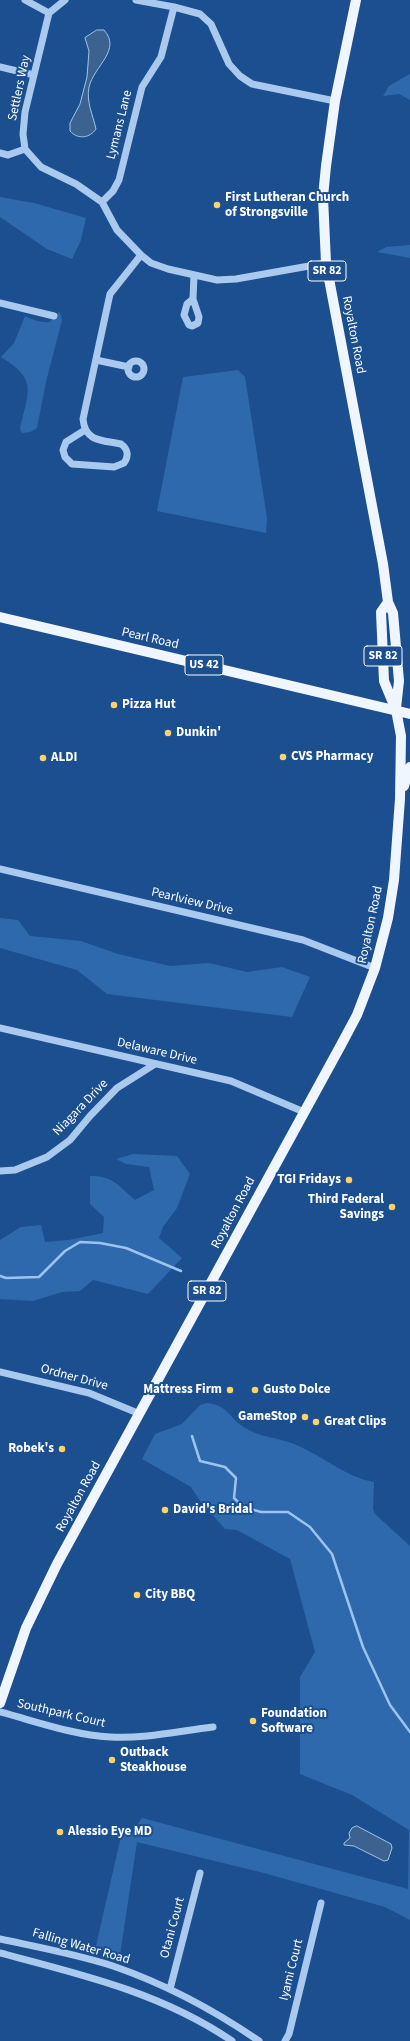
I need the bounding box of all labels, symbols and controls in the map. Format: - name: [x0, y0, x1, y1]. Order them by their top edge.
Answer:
- street label: Settlers Way: [5, 54, 35, 122]
- street label: Lymans Lane: [104, 89, 136, 161]
- place label: First Lutheran Church of Strongsville: [225, 190, 349, 221]
- marker: First Lutheran Church of Strongsville: [212, 200, 222, 210]
- road number: SR 82: [308, 261, 346, 281]
- street label: Royalton Road: [338, 295, 368, 375]
- street label: Pearl Road: [120, 625, 180, 653]
- road number: SR 82: [364, 646, 402, 666]
- road number: US 42: [185, 655, 223, 675]
- place label: Pizza Hut: [122, 697, 176, 713]
- marker: Pizza Hut: [109, 700, 119, 710]
- place label: Dunkin': [176, 725, 221, 741]
- marker: Dunkin': [163, 728, 173, 738]
- place label: CVS Pharmacy: [291, 749, 373, 765]
- place label: ALDI: [51, 750, 77, 766]
- marker: CVS Pharmacy: [278, 752, 288, 762]
- marker: ALDI: [38, 753, 48, 763]
- street label: Pearlview Drive: [150, 885, 234, 919]
- street label: Royalton Road: [355, 885, 387, 965]
- street label: Delaware Drive: [115, 1035, 199, 1069]
- street label: Niagara Drive: [50, 1076, 112, 1140]
- place label: TGI Fridays: [277, 1172, 341, 1188]
- street label: Royalton Road: [209, 1175, 259, 1251]
- marker: TGI Fridays: [344, 1175, 354, 1185]
- place label: Third Federal Savings: [308, 1192, 384, 1223]
- marker: Third Federal Savings: [387, 1202, 397, 1212]
- road number: SR 82: [188, 1281, 226, 1301]
- street label: Ordner Drive: [39, 1362, 109, 1394]
- place label: Mattress Firm: [143, 1382, 222, 1398]
- place label: Gusto Dolce: [263, 1382, 330, 1398]
- marker: Mattress Firm: [225, 1385, 235, 1395]
- marker: Gusto Dolce: [250, 1385, 260, 1395]
- place label: GameStop: [238, 1409, 297, 1425]
- marker: GameStop: [300, 1412, 310, 1422]
- place label: Great Clips: [324, 1414, 386, 1430]
- marker: Great Clips: [311, 1417, 321, 1427]
- place label: Robek's: [8, 1441, 54, 1457]
- marker: Robek's: [57, 1444, 67, 1454]
- street label: Royalton Road: [53, 1459, 105, 1535]
- place label: David's Bridal: [173, 1502, 253, 1518]
- marker: David's Bridal: [160, 1505, 170, 1515]
- place label: City BBQ: [145, 1587, 195, 1603]
- marker: City BBQ: [132, 1590, 142, 1600]
- street label: Southpark Court: [15, 1696, 107, 1732]
- place label: Foundation Software: [261, 1706, 327, 1737]
- marker: Foundation Software: [248, 1716, 258, 1726]
- place label: Outback Steakhouse: [120, 1745, 187, 1776]
- marker: Outback Steakhouse: [107, 1755, 117, 1765]
- place label: Alessio Eye MD: [68, 1824, 152, 1840]
- marker: Alessio Eye MD: [55, 1827, 65, 1837]
- street label: Otani Court: [157, 1896, 189, 1960]
- street label: Falling Water Road: [30, 1926, 132, 1968]
- street label: Iyami Court: [277, 1938, 307, 2002]

